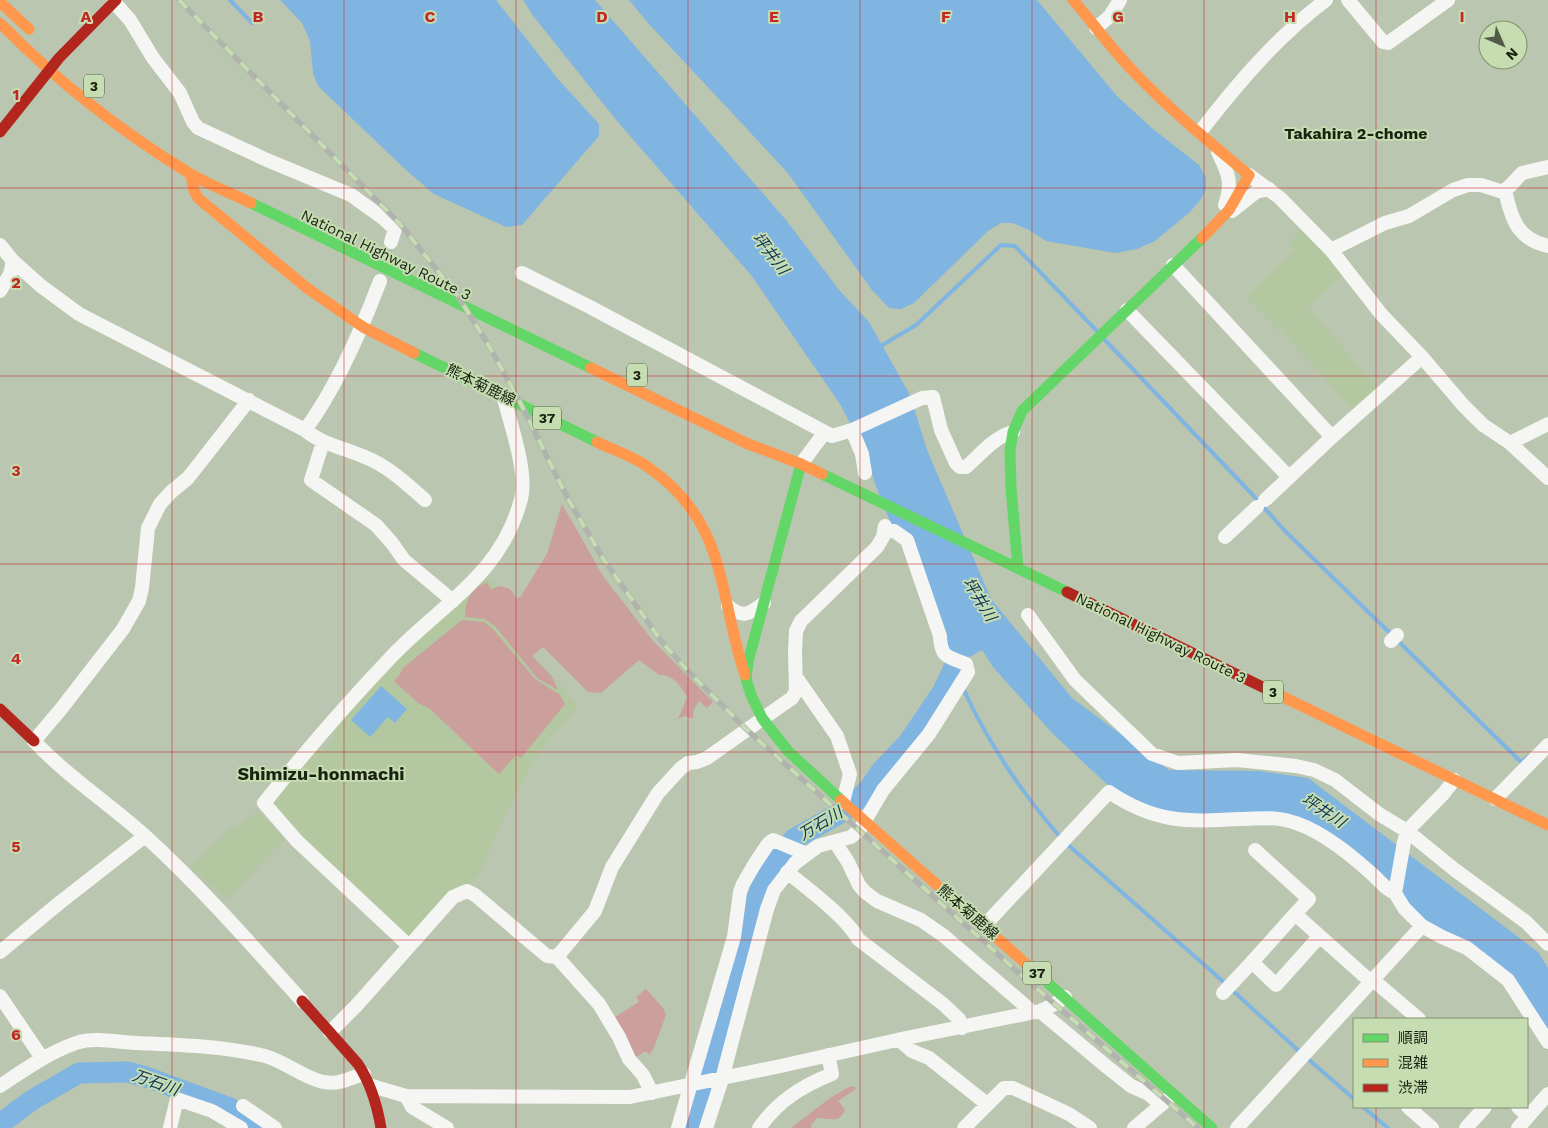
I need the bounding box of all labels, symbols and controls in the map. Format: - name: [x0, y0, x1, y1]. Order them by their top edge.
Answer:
- text: A: [81, 7, 92, 26]
- text: B: [253, 7, 264, 26]
- text: C: [425, 7, 436, 26]
- text: D: [596, 7, 608, 26]
- text: E: [769, 7, 779, 26]
- text: F: [941, 7, 951, 26]
- text: G: [1112, 7, 1124, 26]
- text: H: [1284, 7, 1296, 26]
- text: I: [1459, 7, 1465, 26]
- north arrow: [1478, 20, 1528, 70]
- text: N: [1503, 45, 1522, 64]
- road number: 3: [84, 74, 104, 98]
- text: 1: [13, 85, 19, 104]
- district label: Takahira 2-chome: [1284, 124, 1428, 143]
- street label: National Highway Route 3: [298, 206, 474, 304]
- water label: 坪井川: [748, 229, 794, 280]
- text: 2: [11, 273, 21, 292]
- street label: 熊本菊鹿線: [443, 360, 519, 410]
- road number: 3: [627, 364, 647, 386]
- road number: 37: [533, 406, 561, 429]
- text: 3: [11, 461, 21, 480]
- water label: 坪井川: [959, 574, 1001, 626]
- street label: National Highway Route 3: [1073, 589, 1249, 687]
- text: 4: [11, 649, 21, 668]
- road number: 3: [1263, 680, 1283, 704]
- district label: Shimizu-honmachi: [237, 763, 405, 784]
- water label: 坪井川: [1298, 789, 1351, 833]
- water label: 万石川: [795, 802, 847, 844]
- text: 5: [11, 837, 21, 856]
- street label: 熊本菊鹿線: [934, 881, 1002, 943]
- road number: 37: [1023, 961, 1051, 984]
- legend: [1353, 1018, 1528, 1108]
- text: 6: [11, 1025, 21, 1044]
- text: 順調: [1398, 1029, 1428, 1047]
- text: 混雑: [1398, 1054, 1428, 1072]
- water label: 万石川: [130, 1066, 184, 1100]
- text: 渋滞: [1398, 1079, 1428, 1097]

